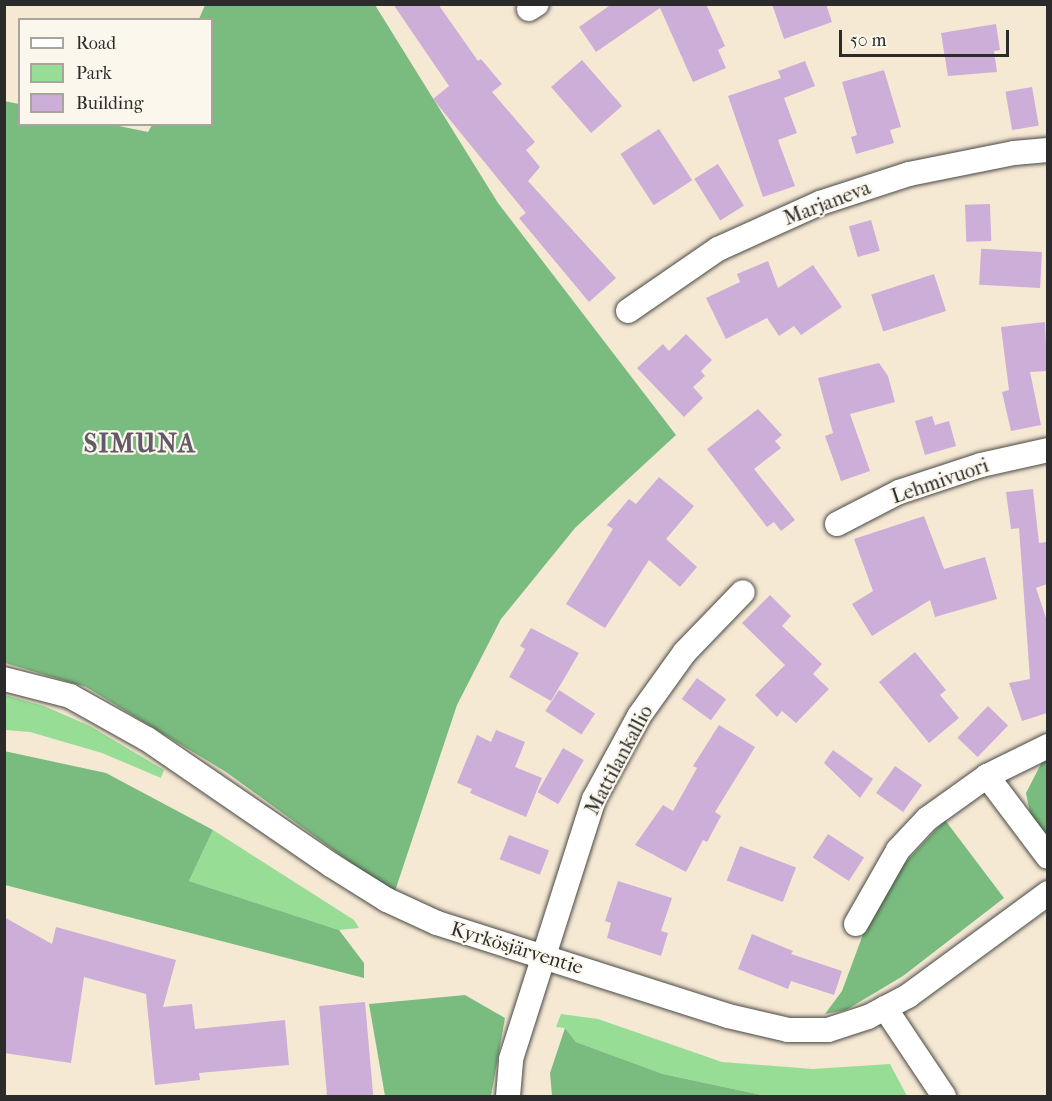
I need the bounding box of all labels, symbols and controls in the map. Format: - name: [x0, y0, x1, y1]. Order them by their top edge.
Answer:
- legend: [18, 18, 213, 126]
- scale bar: [842, 18, 1012, 56]
- text: 50 m: [850, 30, 886, 51]
- text: Road: [76, 33, 116, 54]
- text: Park: [76, 63, 112, 84]
- text: Building: [76, 93, 143, 114]
- street label: Marjaneva: [780, 175, 874, 231]
- district label: SIMUNA: [84, 428, 196, 460]
- street label: Lehmivuori: [888, 453, 992, 509]
- street label: Mattilankallio: [580, 701, 658, 819]
- street label: Kyrkösjärventie: [448, 916, 586, 980]

